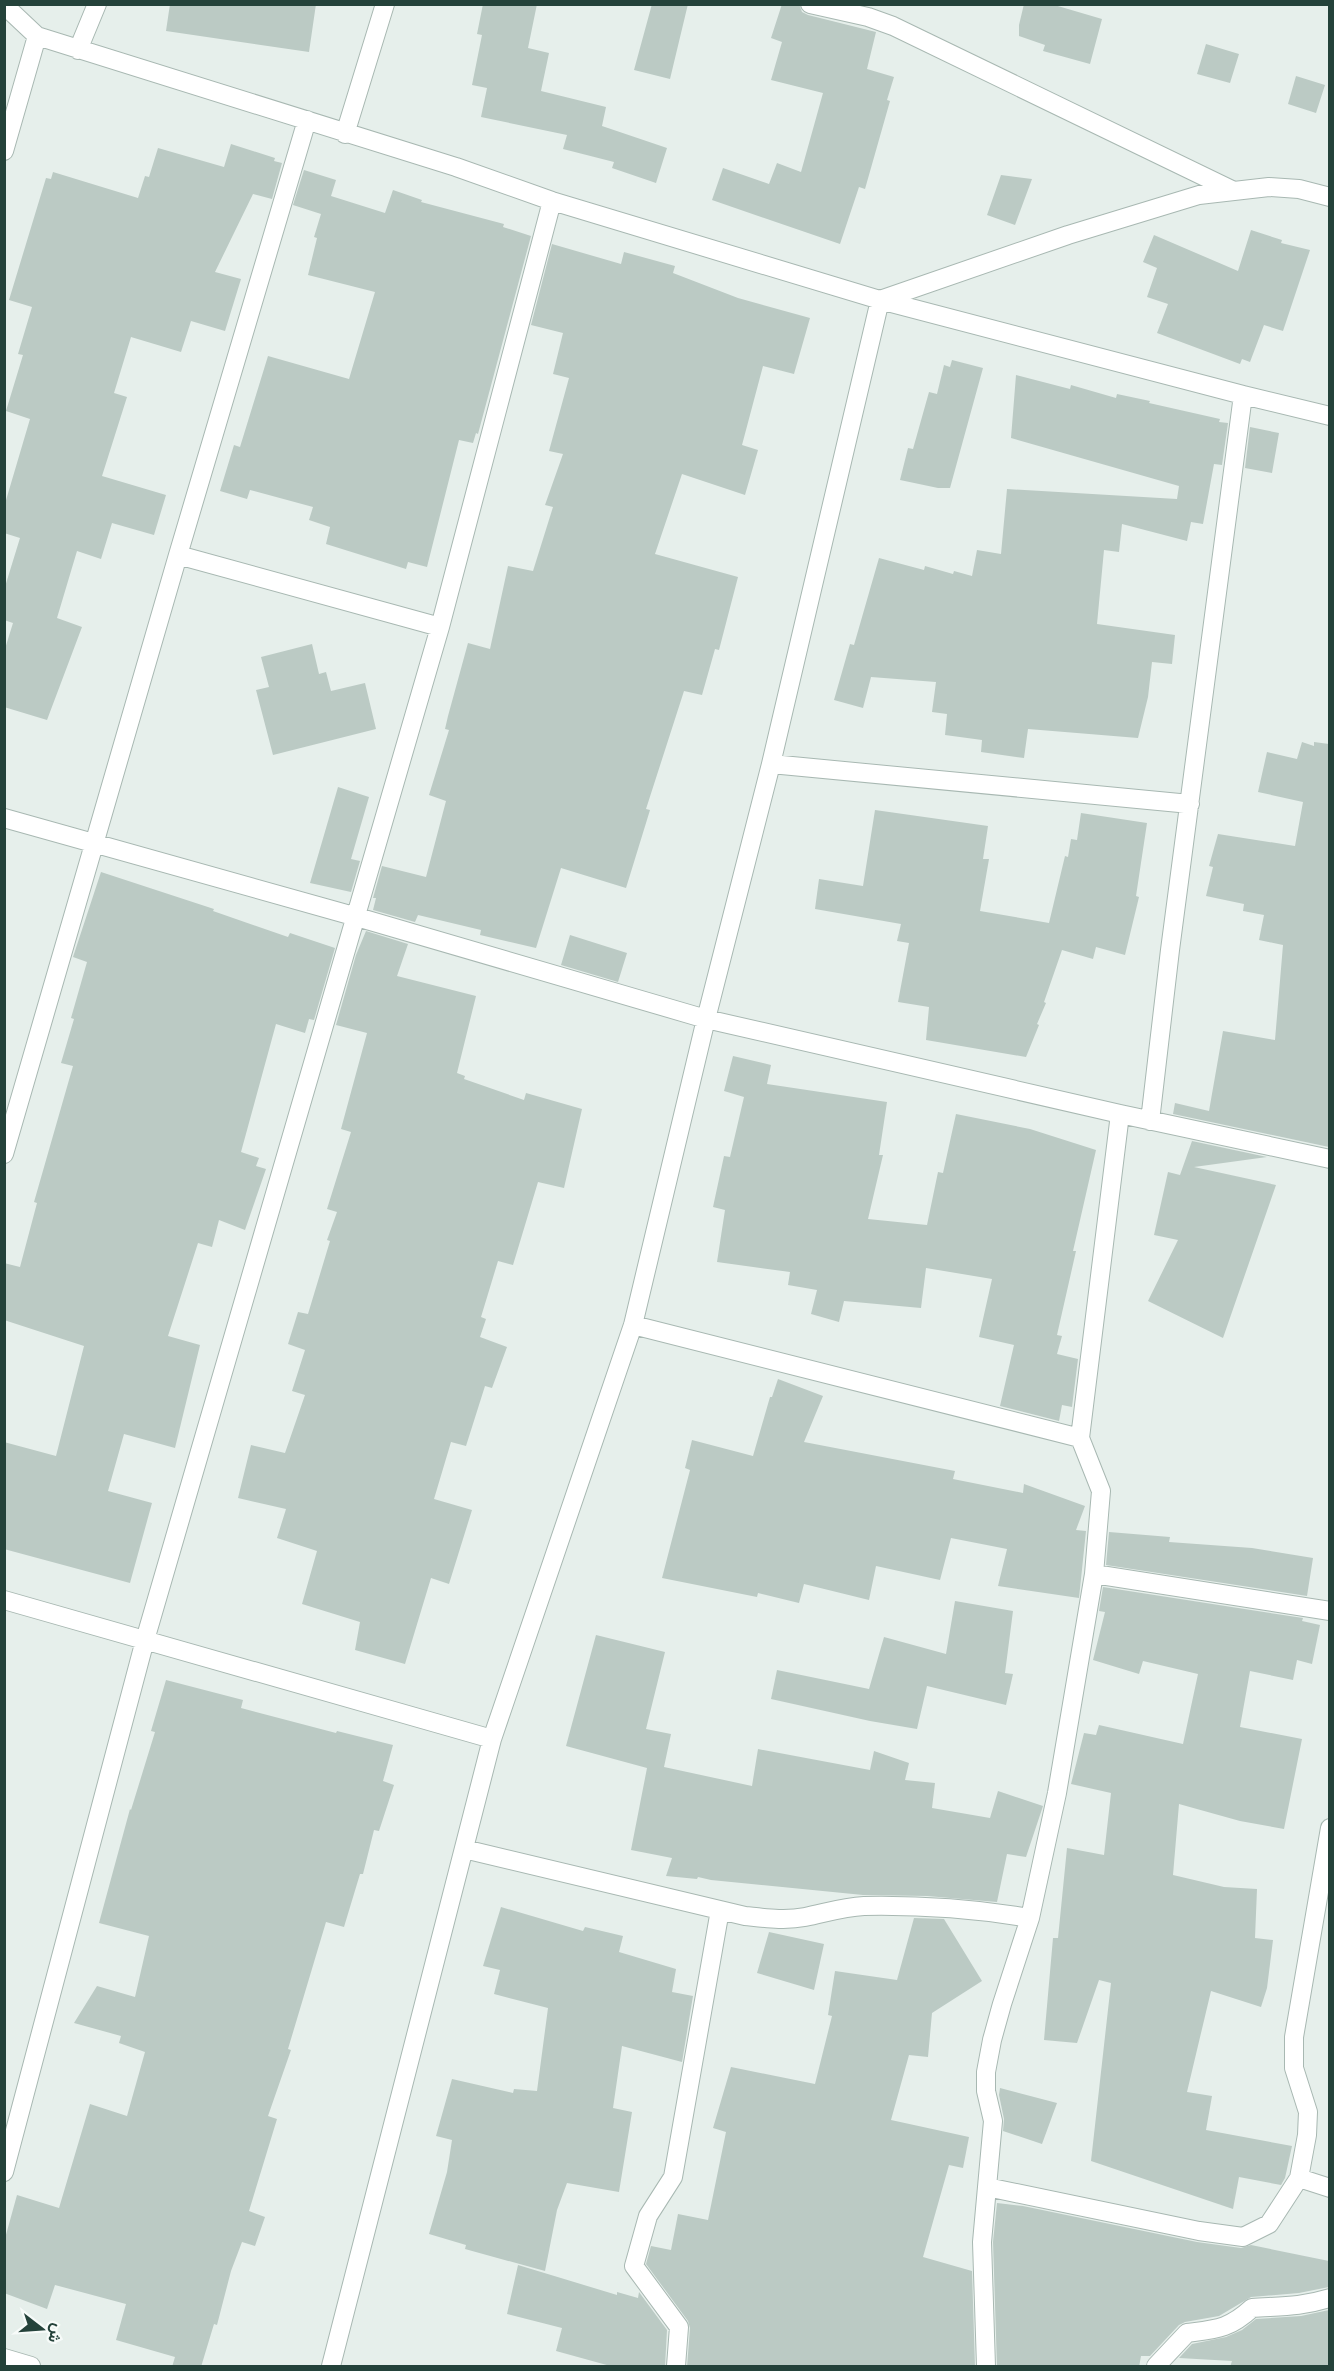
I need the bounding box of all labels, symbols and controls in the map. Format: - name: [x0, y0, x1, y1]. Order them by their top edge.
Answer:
- north arrow: [12, 2299, 72, 2359]
- text: ش: [43, 2321, 67, 2345]

